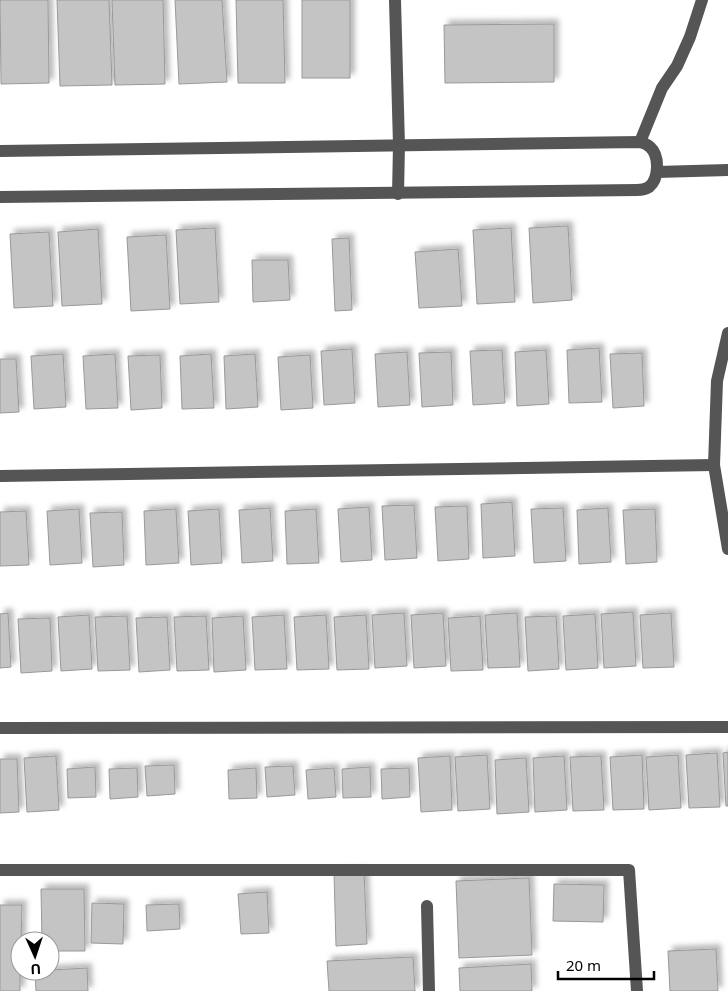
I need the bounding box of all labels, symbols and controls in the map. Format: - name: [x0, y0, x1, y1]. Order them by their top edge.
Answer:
- north arrow: [10, 931, 60, 981]
- scale bar: [558, 948, 654, 980]
- text: 20 m: [566, 955, 601, 975]
- text: U: [30, 960, 41, 979]

